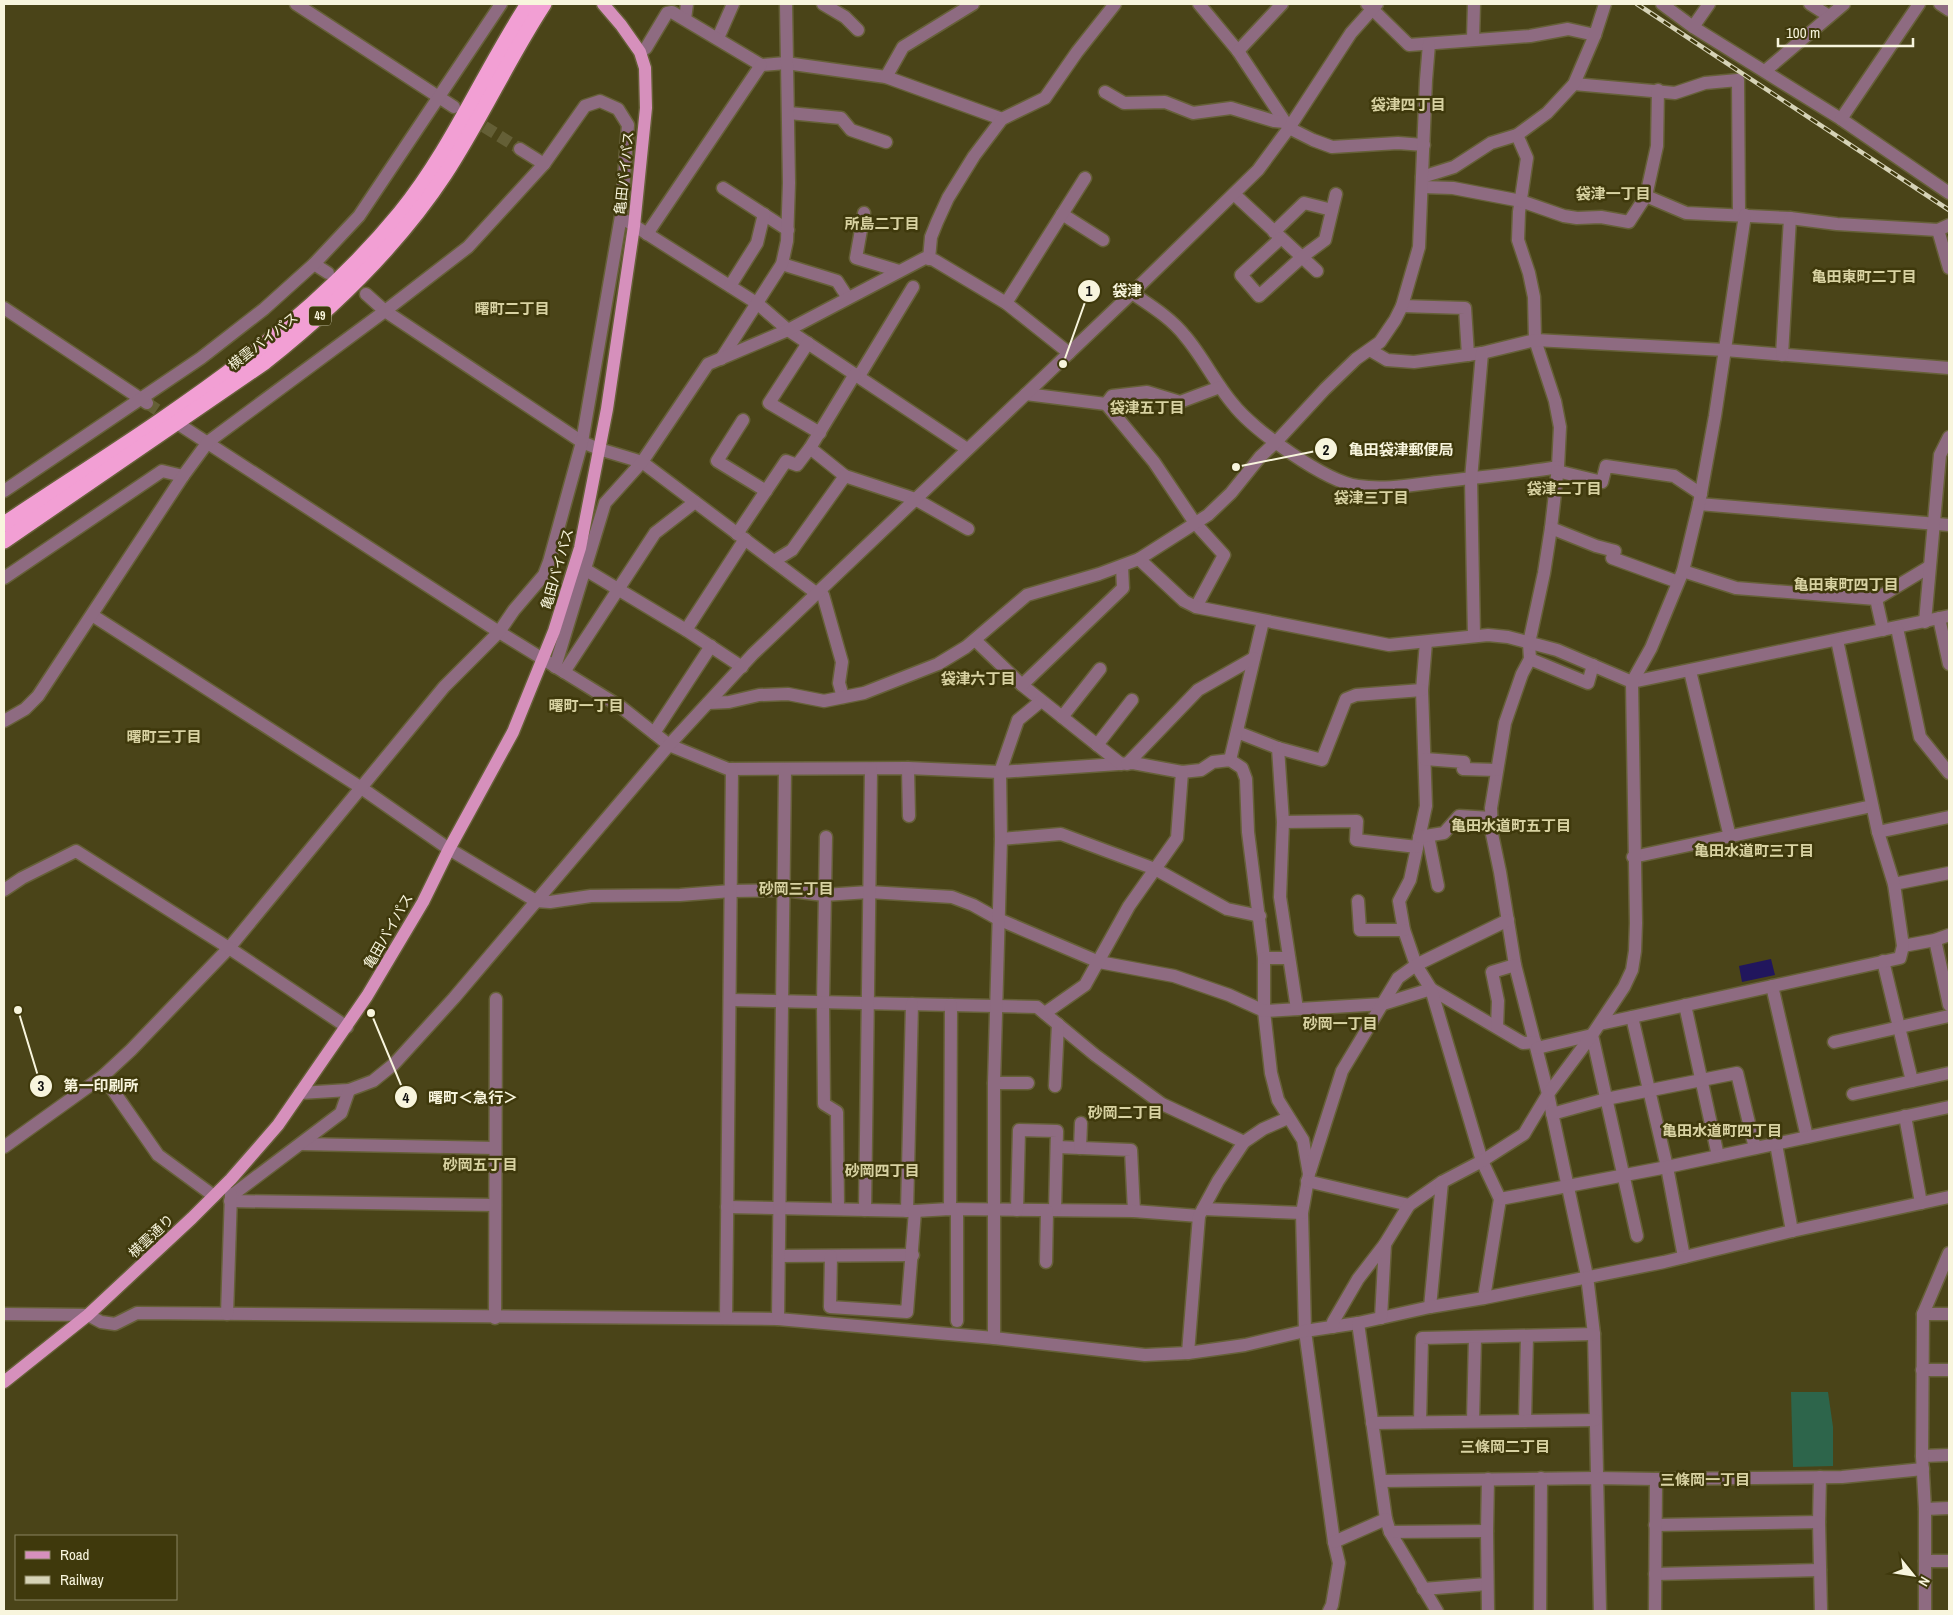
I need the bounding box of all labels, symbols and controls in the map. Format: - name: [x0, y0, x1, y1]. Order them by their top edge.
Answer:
- scale bar: [1778, 15, 1913, 47]
- text: 100 m: [1786, 22, 1820, 43]
- district label: 袋津四丁目: [1370, 94, 1446, 115]
- street label: 亀田バイパス: [611, 130, 637, 216]
- district label: 袋津一丁目: [1575, 183, 1651, 204]
- district label: 所島二丁目: [844, 213, 920, 234]
- district label: 亀田東町二丁目: [1811, 266, 1917, 287]
- callout: 袋津: [1077, 276, 1152, 306]
- text: 1: [1086, 280, 1093, 301]
- text: 袋津: [1112, 280, 1142, 301]
- district label: 曙町二丁目: [474, 298, 550, 319]
- road number: 49: [309, 306, 331, 326]
- street label: 横雲バイパス: [224, 308, 302, 374]
- district label: 袋津五丁目: [1109, 397, 1185, 418]
- callout: 亀田袋津郵便局: [1314, 434, 1464, 464]
- text: 2: [1323, 439, 1330, 460]
- text: 亀田袋津郵便局: [1348, 439, 1454, 460]
- district label: 袋津二丁目: [1526, 478, 1602, 499]
- district label: 袋津三丁目: [1333, 487, 1409, 508]
- street label: 亀田バイパス: [537, 526, 577, 612]
- district label: 亀田東町四丁目: [1793, 574, 1899, 595]
- district label: 袋津六丁目: [940, 668, 1016, 689]
- district label: 曙町一丁目: [548, 695, 624, 716]
- district label: 曙町三丁目: [126, 726, 202, 747]
- district label: 亀田水道町五丁目: [1451, 815, 1571, 836]
- district label: 亀田水道町三丁目: [1694, 840, 1814, 861]
- district label: 砂岡三丁目: [758, 878, 834, 899]
- street label: 亀田バイパス: [359, 890, 417, 972]
- district label: 砂岡一丁目: [1302, 1013, 1378, 1034]
- callout: 第一印刷所: [29, 1071, 149, 1101]
- text: 3: [38, 1075, 45, 1096]
- text: 第一印刷所: [63, 1075, 139, 1096]
- callout: 曙町＜急行＞: [393, 1082, 528, 1112]
- text: 4: [403, 1087, 410, 1108]
- text: 曙町＜急行＞: [428, 1087, 518, 1108]
- district label: 砂岡二丁目: [1087, 1102, 1163, 1123]
- district label: 亀田水道町四丁目: [1662, 1120, 1782, 1141]
- district label: 砂岡五丁目: [442, 1154, 518, 1175]
- district label: 砂岡四丁目: [844, 1160, 920, 1181]
- street label: 横雲通り: [124, 1210, 178, 1262]
- district label: 三條岡二丁目: [1460, 1436, 1550, 1457]
- district label: 三條岡一丁目: [1660, 1469, 1750, 1490]
- legend: [15, 1535, 178, 1600]
- text: Road: [60, 1544, 89, 1565]
- north arrow: [1888, 1550, 1938, 1600]
- text: Railway: [60, 1569, 105, 1590]
- text: N: [1914, 1573, 1934, 1590]

